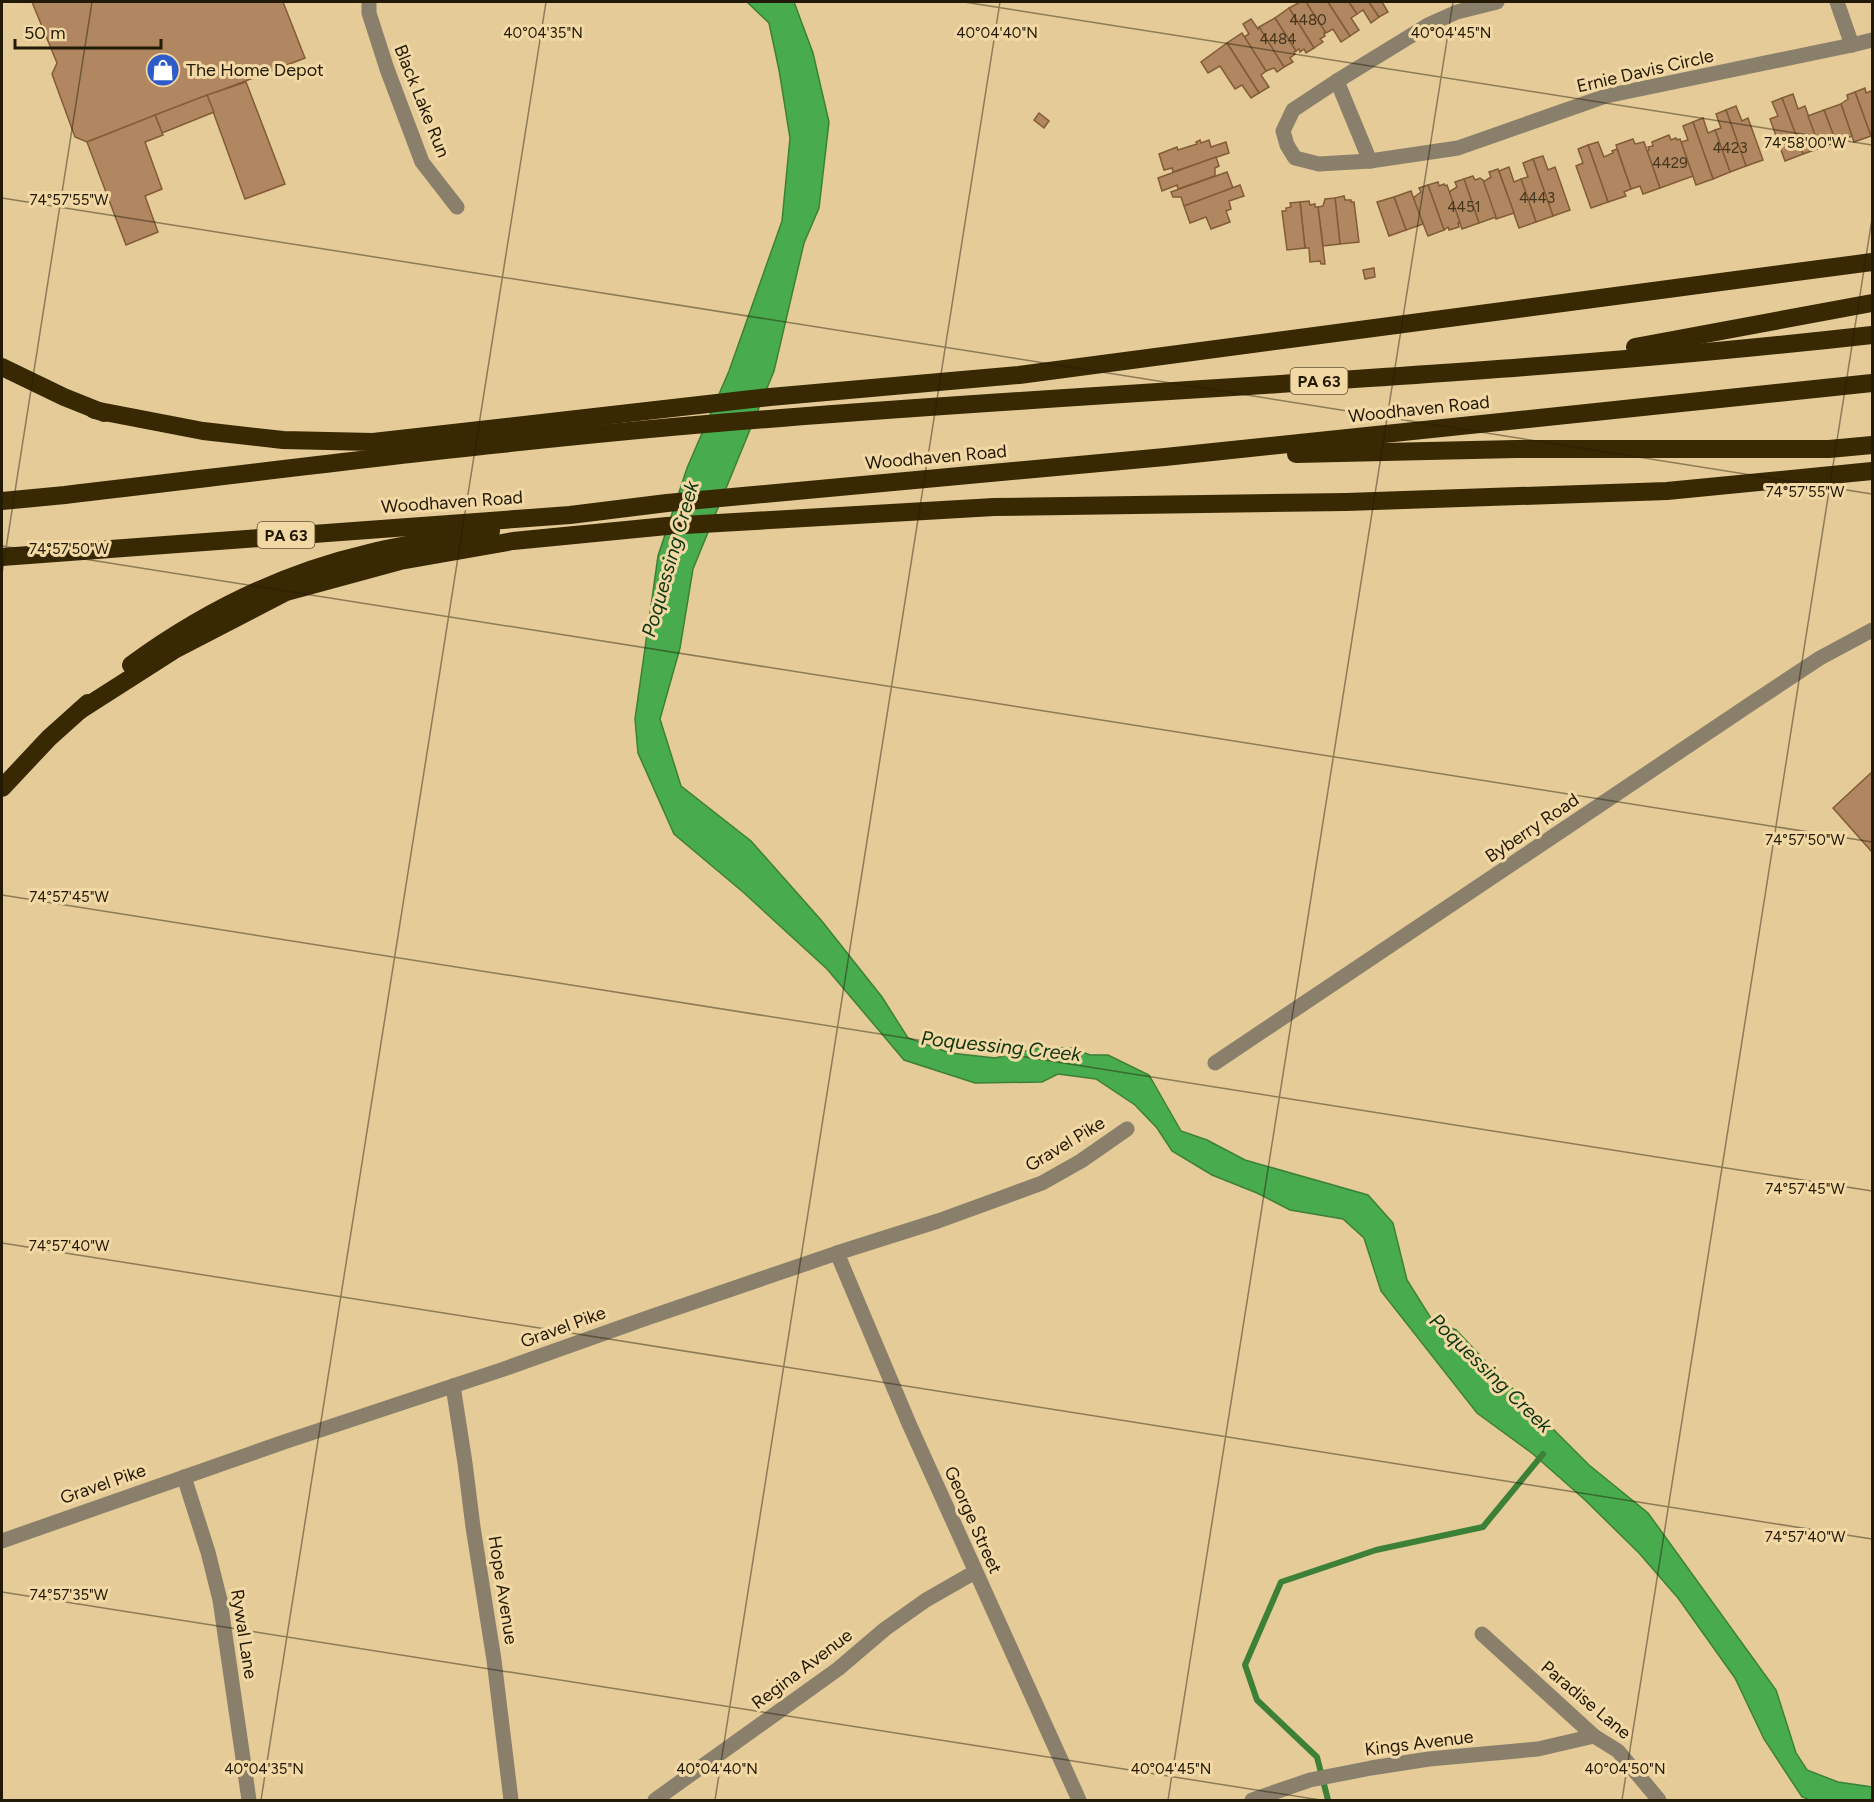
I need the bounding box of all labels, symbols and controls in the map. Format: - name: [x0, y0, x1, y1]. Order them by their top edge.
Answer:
- house number: 4480: [1289, 11, 1327, 29]
- scale bar: [15, 12, 160, 50]
- text: 50 m: [24, 22, 66, 44]
- text: 40°04'35"N: [503, 24, 583, 42]
- text: 40°04'40"N: [956, 24, 1038, 42]
- text: 40°04'45"N: [1411, 24, 1491, 42]
- house number: 4484: [1259, 30, 1297, 48]
- street label: Black Lake Run: [389, 41, 455, 161]
- street label: Ernie Davis Circle: [1574, 45, 1716, 97]
- shop icon: The Home Depot: [145, 52, 181, 88]
- place label: The Home Depot: [186, 59, 324, 81]
- text: 74°58'00"W: [1764, 134, 1847, 152]
- house number: 4423: [1712, 139, 1748, 157]
- house number: 4429: [1652, 154, 1688, 172]
- house number: 4443: [1519, 189, 1555, 207]
- text: 74°57'55"W: [29, 191, 109, 209]
- house number: 4451: [1447, 198, 1481, 216]
- road number: PA 63: [1290, 368, 1348, 394]
- street label: Woodhaven Road: [1347, 391, 1491, 427]
- street label: Woodhaven Road: [864, 440, 1008, 474]
- water label: Poquessing Creek: [636, 477, 704, 640]
- text: 74°57'55"W: [1765, 483, 1845, 501]
- street label: Woodhaven Road: [380, 486, 524, 518]
- road number: PA 63: [258, 522, 314, 548]
- text: 74°57'50"W: [29, 540, 110, 558]
- street label: Byberry Road: [1481, 789, 1583, 867]
- text: 74°57'50"W: [1765, 831, 1846, 849]
- text: 74°57'45"W: [29, 888, 109, 906]
- water label: Poquessing Creek: [920, 1026, 1084, 1066]
- street label: Gravel Pike: [1021, 1112, 1109, 1176]
- text: 74°57'45"W: [1765, 1180, 1845, 1198]
- text: 74°57'40"W: [29, 1237, 110, 1255]
- street label: Gravel Pike: [517, 1301, 609, 1353]
- water label: Poquessing Creek: [1425, 1308, 1558, 1438]
- street label: Gravel Pike: [57, 1459, 149, 1509]
- street label: George Street: [940, 1463, 1007, 1577]
- text: 74°57'40"W: [1765, 1528, 1846, 1546]
- street label: Hope Avenue: [484, 1534, 522, 1646]
- text: 74°57'35"W: [30, 1586, 109, 1604]
- street label: Rywal Lane: [226, 1588, 262, 1681]
- street label: Regina Avenue: [747, 1624, 857, 1714]
- street label: Paradise Lane: [1537, 1656, 1636, 1744]
- street label: Kings Avenue: [1363, 1725, 1475, 1761]
- text: 40°04'35"N: [224, 1760, 304, 1778]
- text: 40°04'40"N: [676, 1760, 758, 1778]
- text: 40°04'45"N: [1131, 1760, 1211, 1778]
- text: 40°04'50"N: [1584, 1760, 1666, 1778]

